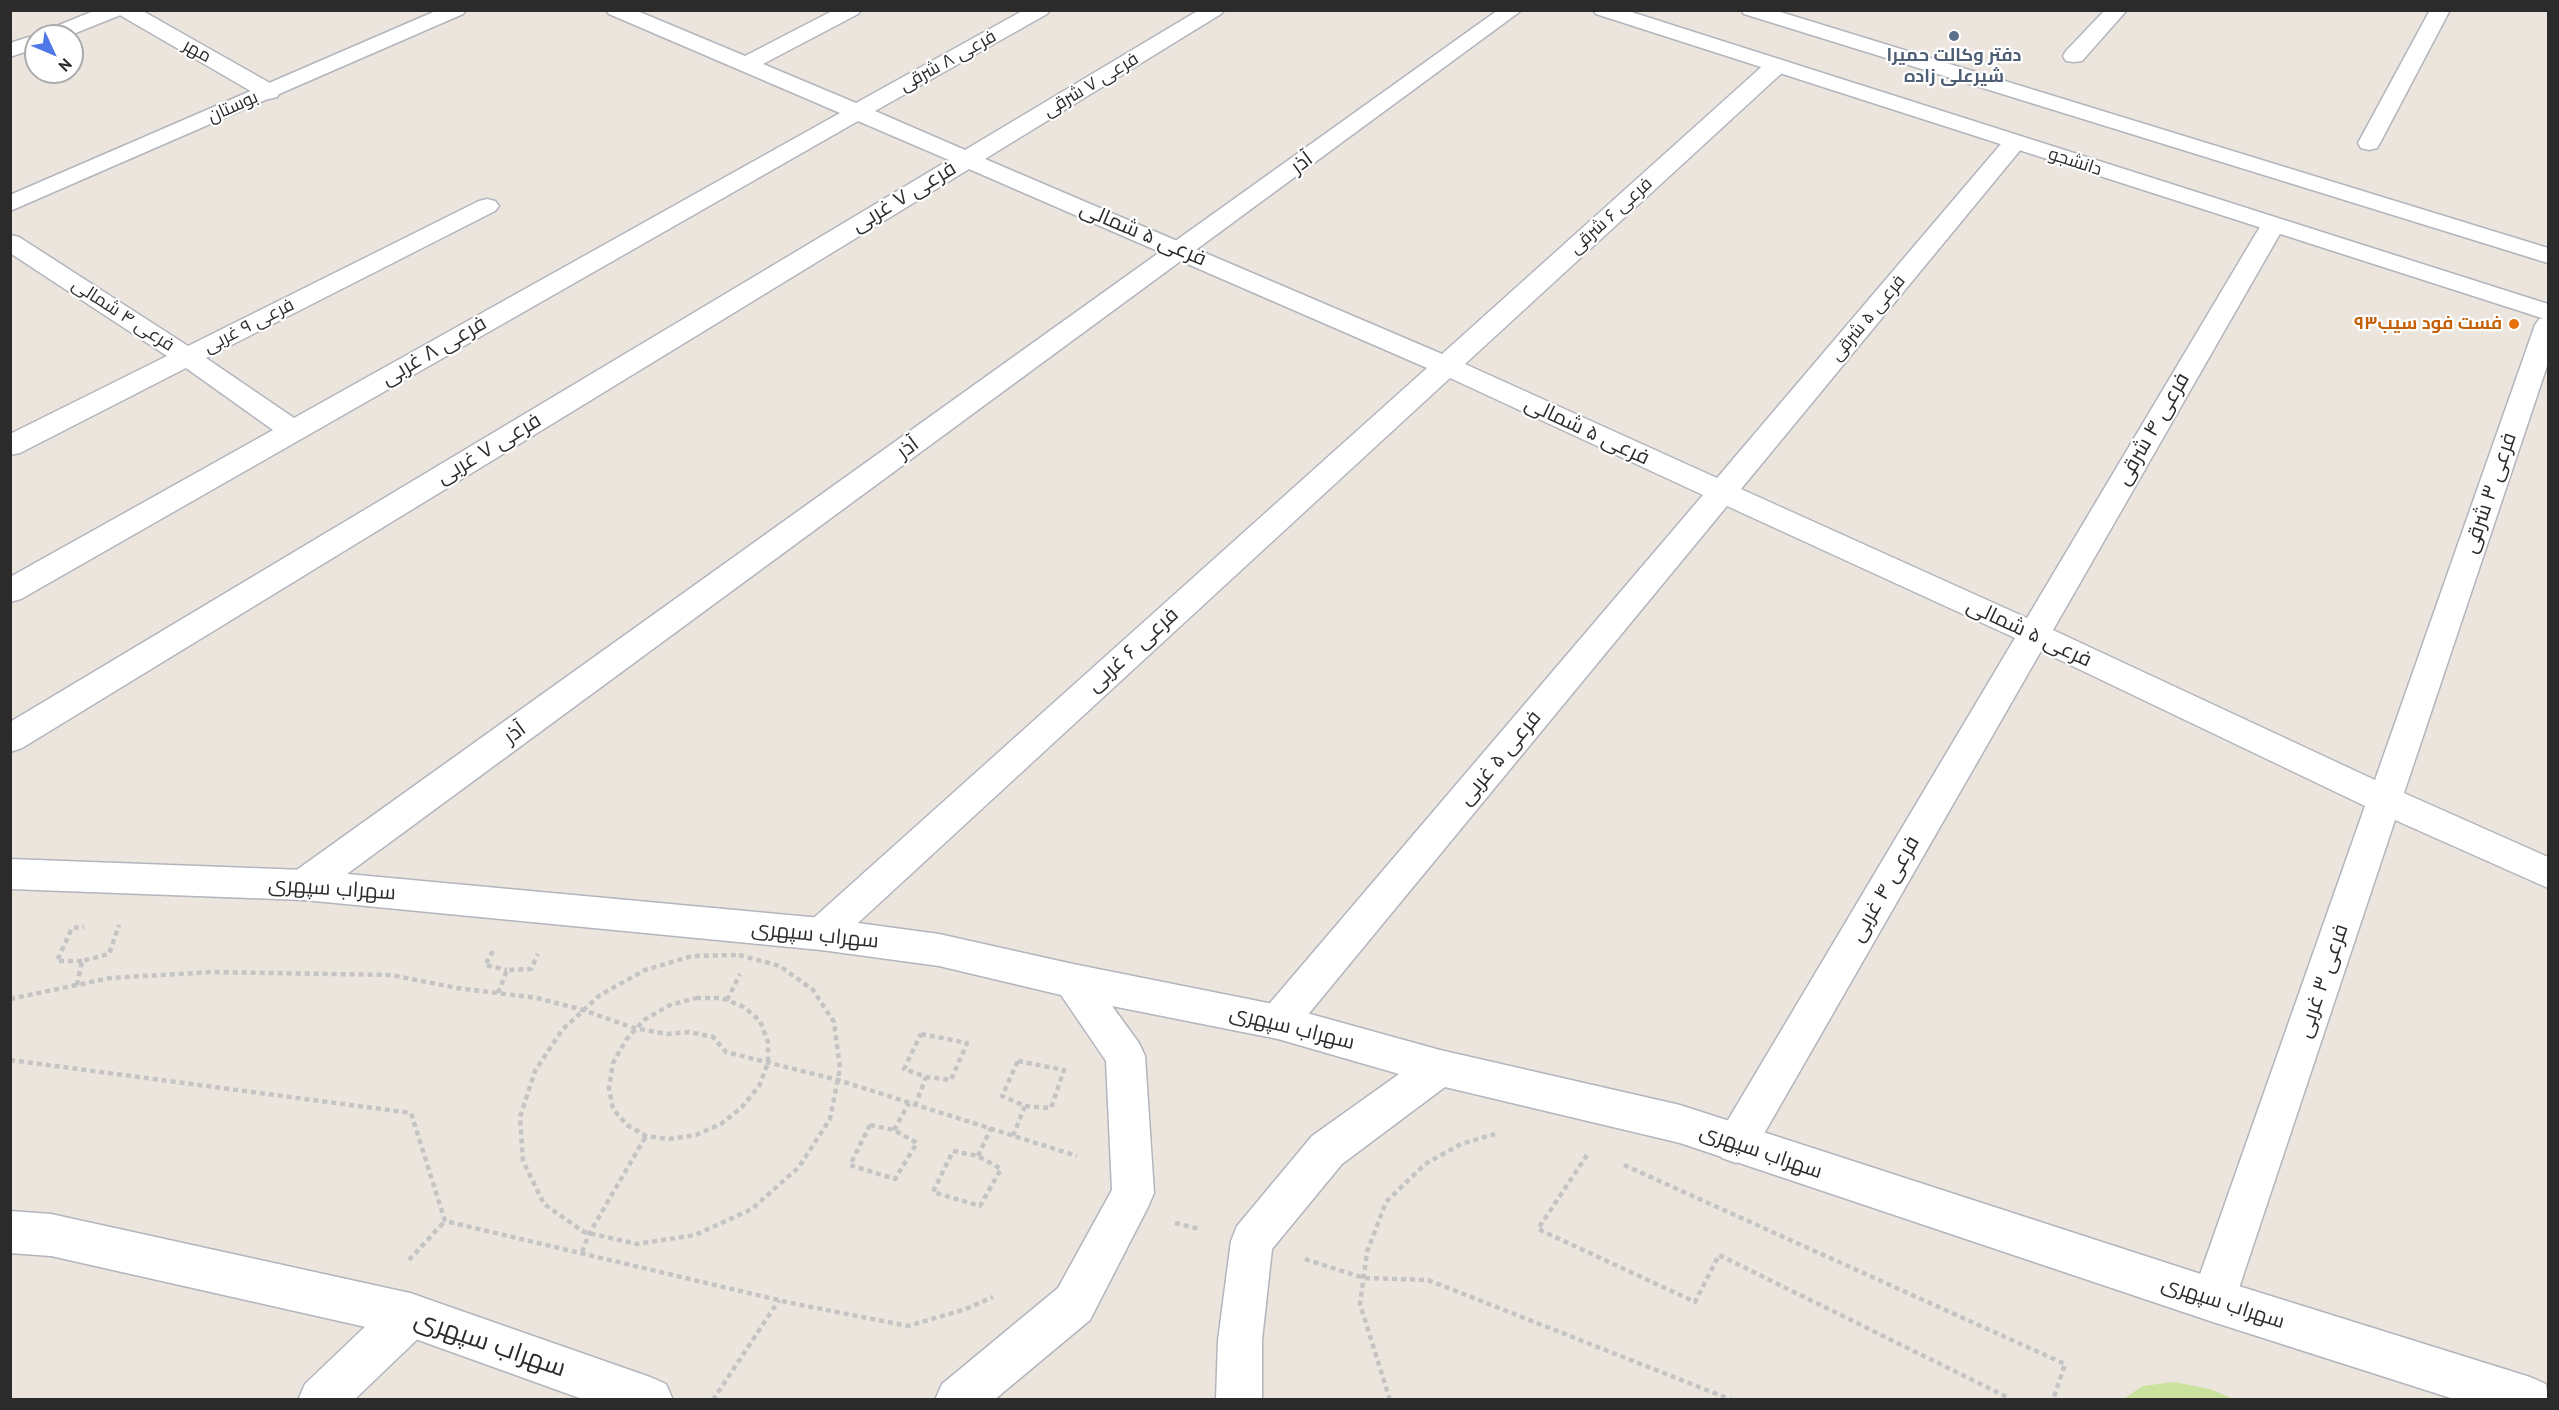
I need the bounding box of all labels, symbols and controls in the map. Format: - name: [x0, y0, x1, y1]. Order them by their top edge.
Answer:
- north arrow: [24, 24, 84, 84]
- street label: فرعی ۸ شرقی: [896, 26, 1000, 96]
- marker: دفتر وکالت حمیرا شیرعلی زاده: [1947, 29, 1961, 43]
- street label: مهر: [179, 35, 215, 67]
- place label: دفتر وکالت حمیرا شیرعلی زاده: [1886, 45, 2022, 88]
- street label: فرعی ۷ شرقی: [1040, 48, 1142, 122]
- text: N: [55, 54, 76, 76]
- street label: بوستان: [205, 86, 261, 128]
- street label: دانشجو: [2045, 143, 2105, 181]
- street label: آذر: [1286, 147, 1318, 179]
- street label: فرعی ۷ غربی: [847, 156, 961, 238]
- street label: فرعی ۶ شرقی: [1565, 173, 1657, 259]
- street label: فرعی ۵ شمالی: [1076, 196, 1210, 272]
- street label: فرعی ۵ شرقی: [1826, 271, 1910, 365]
- street label: فرعی ۴ شمالی: [68, 274, 178, 356]
- street label: فرعی ۹ غربی: [200, 294, 298, 358]
- street label: فرعی ۸ غربی: [377, 311, 491, 391]
- place label: فست فود سیب۹۳: [2354, 313, 2502, 335]
- marker: فست فود سیب۹۳: [2507, 317, 2521, 331]
- street label: فرعی ۴ شرقی: [2111, 368, 2195, 490]
- street label: فرعی ۵ شمالی: [1521, 391, 1653, 471]
- street label: فرعی ۷ غربی: [432, 408, 546, 490]
- street label: فرعی ۳ شرقی: [2458, 429, 2522, 557]
- street label: آذر: [892, 432, 924, 464]
- street label: فرعی ۵ شمالی: [1963, 593, 2095, 673]
- street label: فرعی ۶ غربی: [1082, 602, 1184, 698]
- street label: فرعی ۵ غربی: [1453, 706, 1547, 810]
- street label: آذر: [499, 717, 531, 749]
- street label: فرعی ۴ غربی: [1845, 832, 1925, 946]
- street label: سهراب سپهری: [267, 872, 397, 906]
- street label: سهراب سپهری: [750, 916, 880, 954]
- street label: فرعی ۳ غربی: [2292, 921, 2354, 1041]
- street label: سهراب سپهری: [1227, 1000, 1357, 1056]
- street label: سهراب سپهری: [1696, 1119, 1826, 1185]
- street label: سهراب سپهری: [2158, 1271, 2288, 1335]
- street label: سهراب سپهری: [410, 1303, 570, 1385]

